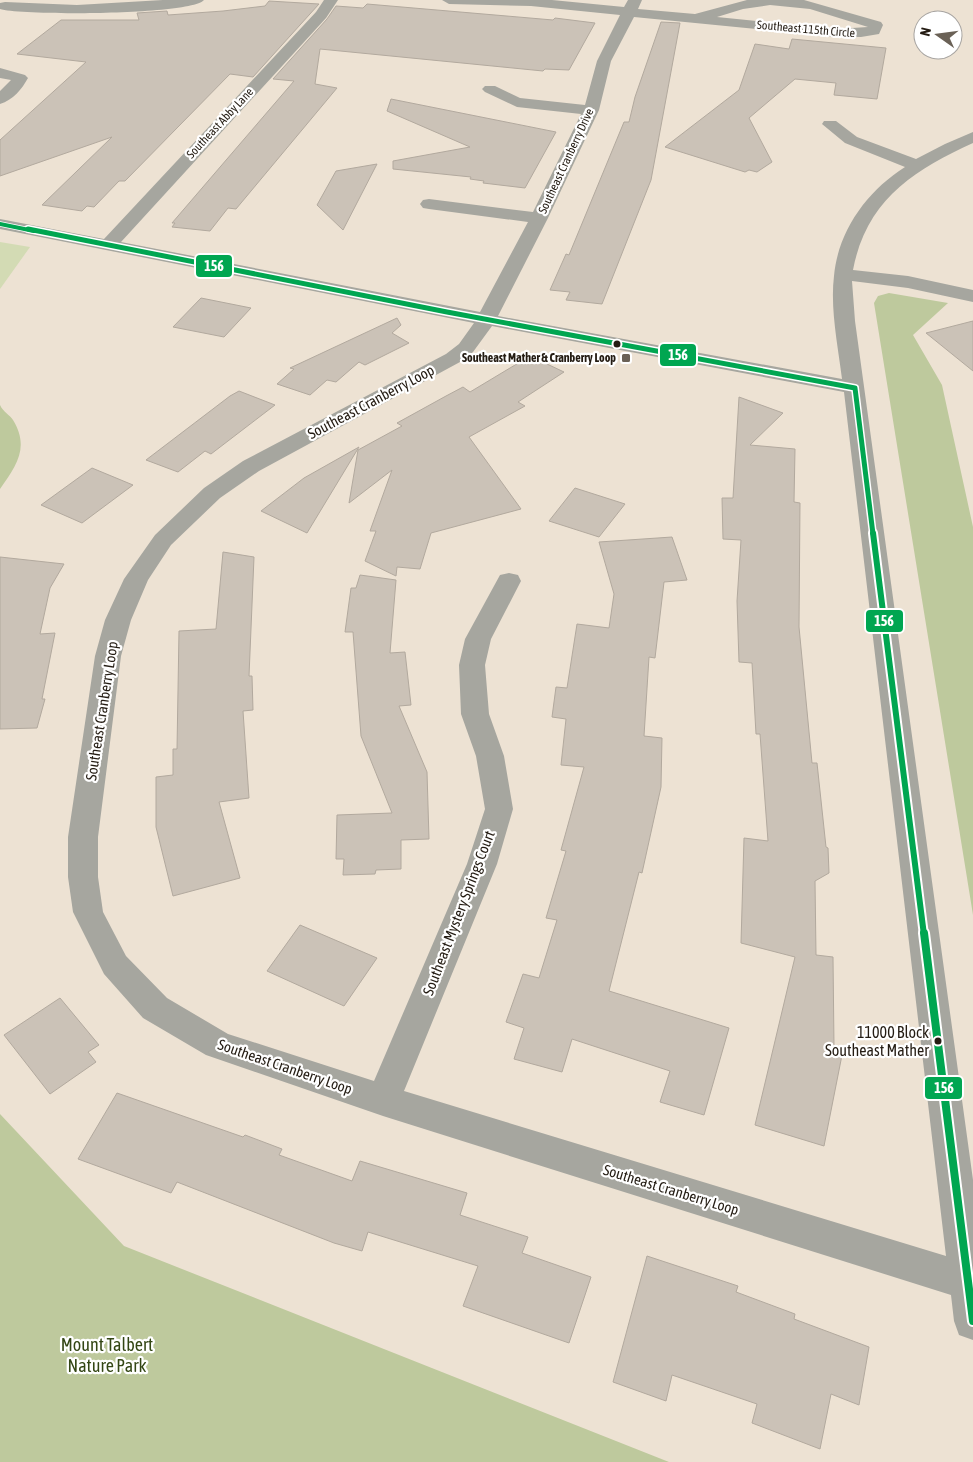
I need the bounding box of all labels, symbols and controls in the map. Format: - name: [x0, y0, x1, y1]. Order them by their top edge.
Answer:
- north arrow: [913, 10, 963, 60]
- street label: Southeast 115th Circle: [756, 18, 856, 40]
- text: N: [917, 26, 934, 38]
- street label: Southeast Abby Lane: [184, 85, 256, 161]
- street label: Southeast Cranberry Drive: [535, 106, 597, 216]
- line badge: 156: [195, 254, 233, 278]
- text: 156: [204, 258, 224, 274]
- unlabelled marker: [612, 339, 622, 349]
- line badge: 156: [659, 343, 697, 367]
- text: 156: [668, 347, 688, 363]
- place label: Southeast Mather & Cranberry Loop: [462, 351, 616, 365]
- marker: Southeast Mather & Cranberry Loop: [620, 352, 632, 364]
- street label: Southeast Cranberry Loop: [305, 361, 437, 442]
- line badge: 156: [865, 609, 904, 633]
- text: 156: [874, 613, 894, 629]
- street label: Southeast Cranberry Loop: [82, 640, 121, 782]
- street label: Southeast Mystery Springs Court: [419, 828, 498, 997]
- place label: 11000 Block Southeast Mather: [825, 1023, 929, 1059]
- street label: Southeast Cranberry Loop: [216, 1036, 354, 1097]
- marker: 11000 Block Southeast Mather: [933, 1036, 943, 1046]
- line badge: 156: [924, 1076, 963, 1100]
- text: 156: [934, 1080, 954, 1096]
- street label: Southeast Cranberry Loop: [601, 1161, 741, 1218]
- park label: Mount Talbert Nature Park: [61, 1334, 153, 1376]

